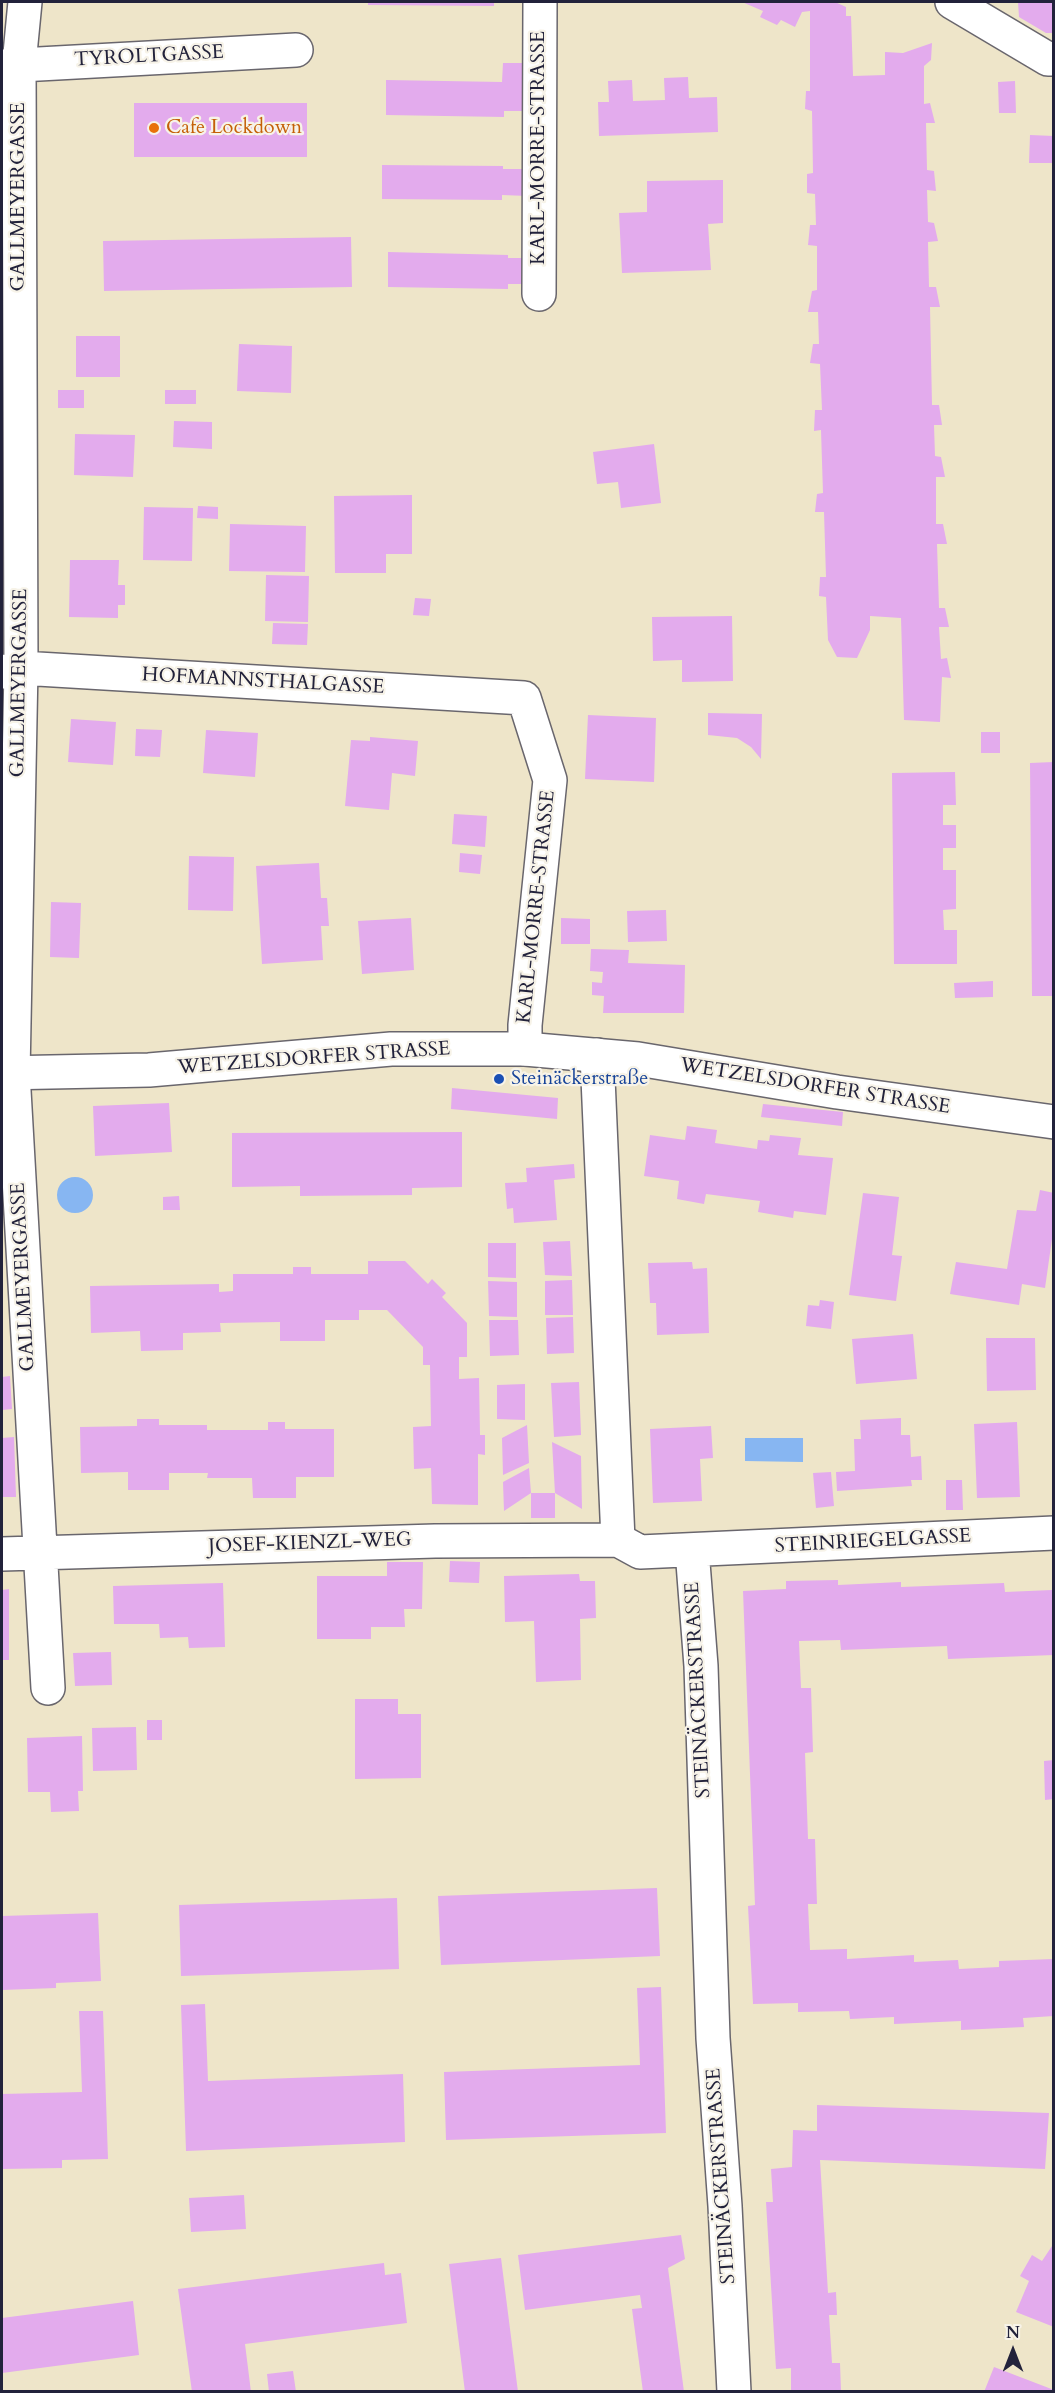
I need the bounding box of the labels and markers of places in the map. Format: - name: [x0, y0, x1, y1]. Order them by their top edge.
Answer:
- place label: Cafe Lockdown: [166, 116, 302, 140]
- marker: Cafe Lockdown: [147, 121, 161, 135]
- place label: Steinäckerstraße: [511, 1067, 648, 1091]
- marker: Steinäckerstraße: [492, 1072, 506, 1086]

